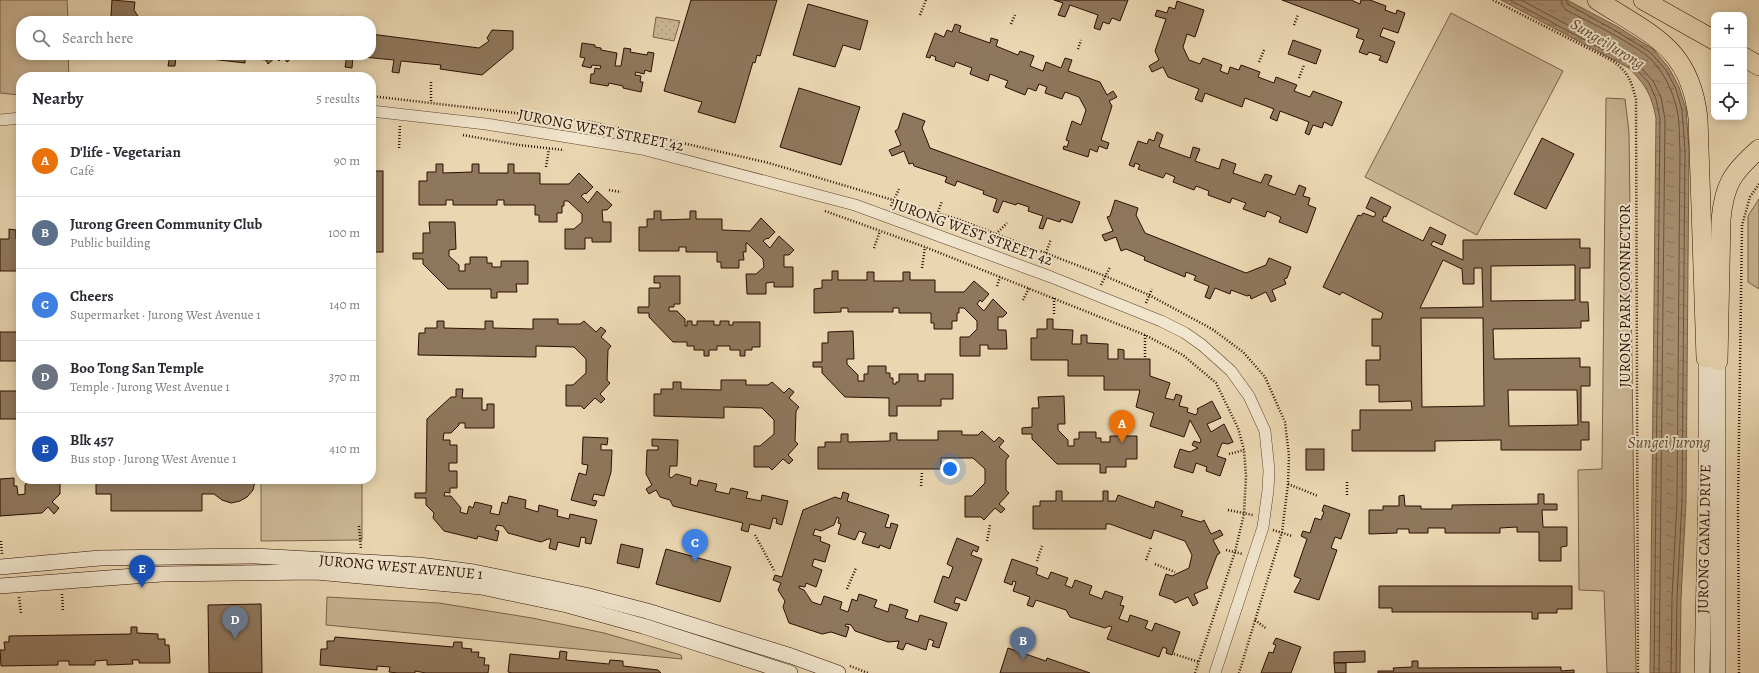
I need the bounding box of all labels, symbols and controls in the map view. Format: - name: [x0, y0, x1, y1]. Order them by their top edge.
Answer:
- map controls: [1711, 12, 1747, 120]
- button: +: [1711, 12, 1747, 48]
- water label: Sungei Jurong: [1566, 13, 1649, 75]
- search box: [16, 16, 376, 60]
- icon: search: [30, 27, 52, 49]
- text: Search here: [62, 28, 133, 48]
- button: −: [1711, 48, 1747, 84]
- button: locate: [1711, 84, 1747, 120]
- text: Nearby: [32, 87, 83, 110]
- text: 5 results: [316, 90, 360, 107]
- street label: JURONG WEST STREET 42: [516, 104, 686, 156]
- text: D'life - Vegetarian: [70, 142, 181, 162]
- text: A: [41, 152, 49, 169]
- text: 90 m: [334, 152, 360, 169]
- text: Café: [70, 162, 94, 179]
- street label: JURONG WEST STREET 42: [890, 194, 1056, 270]
- street label: JURONG PARK CONNECTOR: [1615, 204, 1635, 388]
- text: Jurong Green Community Club: [70, 214, 262, 234]
- text: B: [41, 224, 49, 241]
- text: 100 m: [328, 224, 360, 241]
- text: Public building: [70, 234, 150, 251]
- text: Cheers: [70, 286, 114, 306]
- text: C: [41, 296, 49, 313]
- text: 140 m: [329, 296, 360, 313]
- text: Supermarket · Jurong West Avenue 1: [70, 306, 261, 323]
- text: Boo Tong San Temple: [70, 358, 204, 378]
- text: D: [40, 368, 50, 385]
- text: 370 m: [329, 368, 360, 385]
- text: Temple · Jurong West Avenue 1: [70, 378, 230, 395]
- pin: A: [1109, 410, 1135, 443]
- text: Blk 457: [70, 430, 114, 450]
- water label: Sungei Jurong: [1628, 432, 1710, 454]
- text: E: [41, 440, 49, 457]
- text: 410 m: [329, 440, 360, 457]
- text: Bus stop · Jurong West Avenue 1: [70, 450, 236, 467]
- your location: [940, 459, 960, 479]
- street label: JURONG CANAL DRIVE: [1693, 464, 1715, 614]
- pin: C: [682, 529, 708, 562]
- street label: JURONG WEST AVENUE 1: [318, 550, 484, 584]
- pin: E: [129, 555, 155, 588]
- pin: D: [222, 606, 248, 639]
- pin: B: [1010, 627, 1036, 660]

